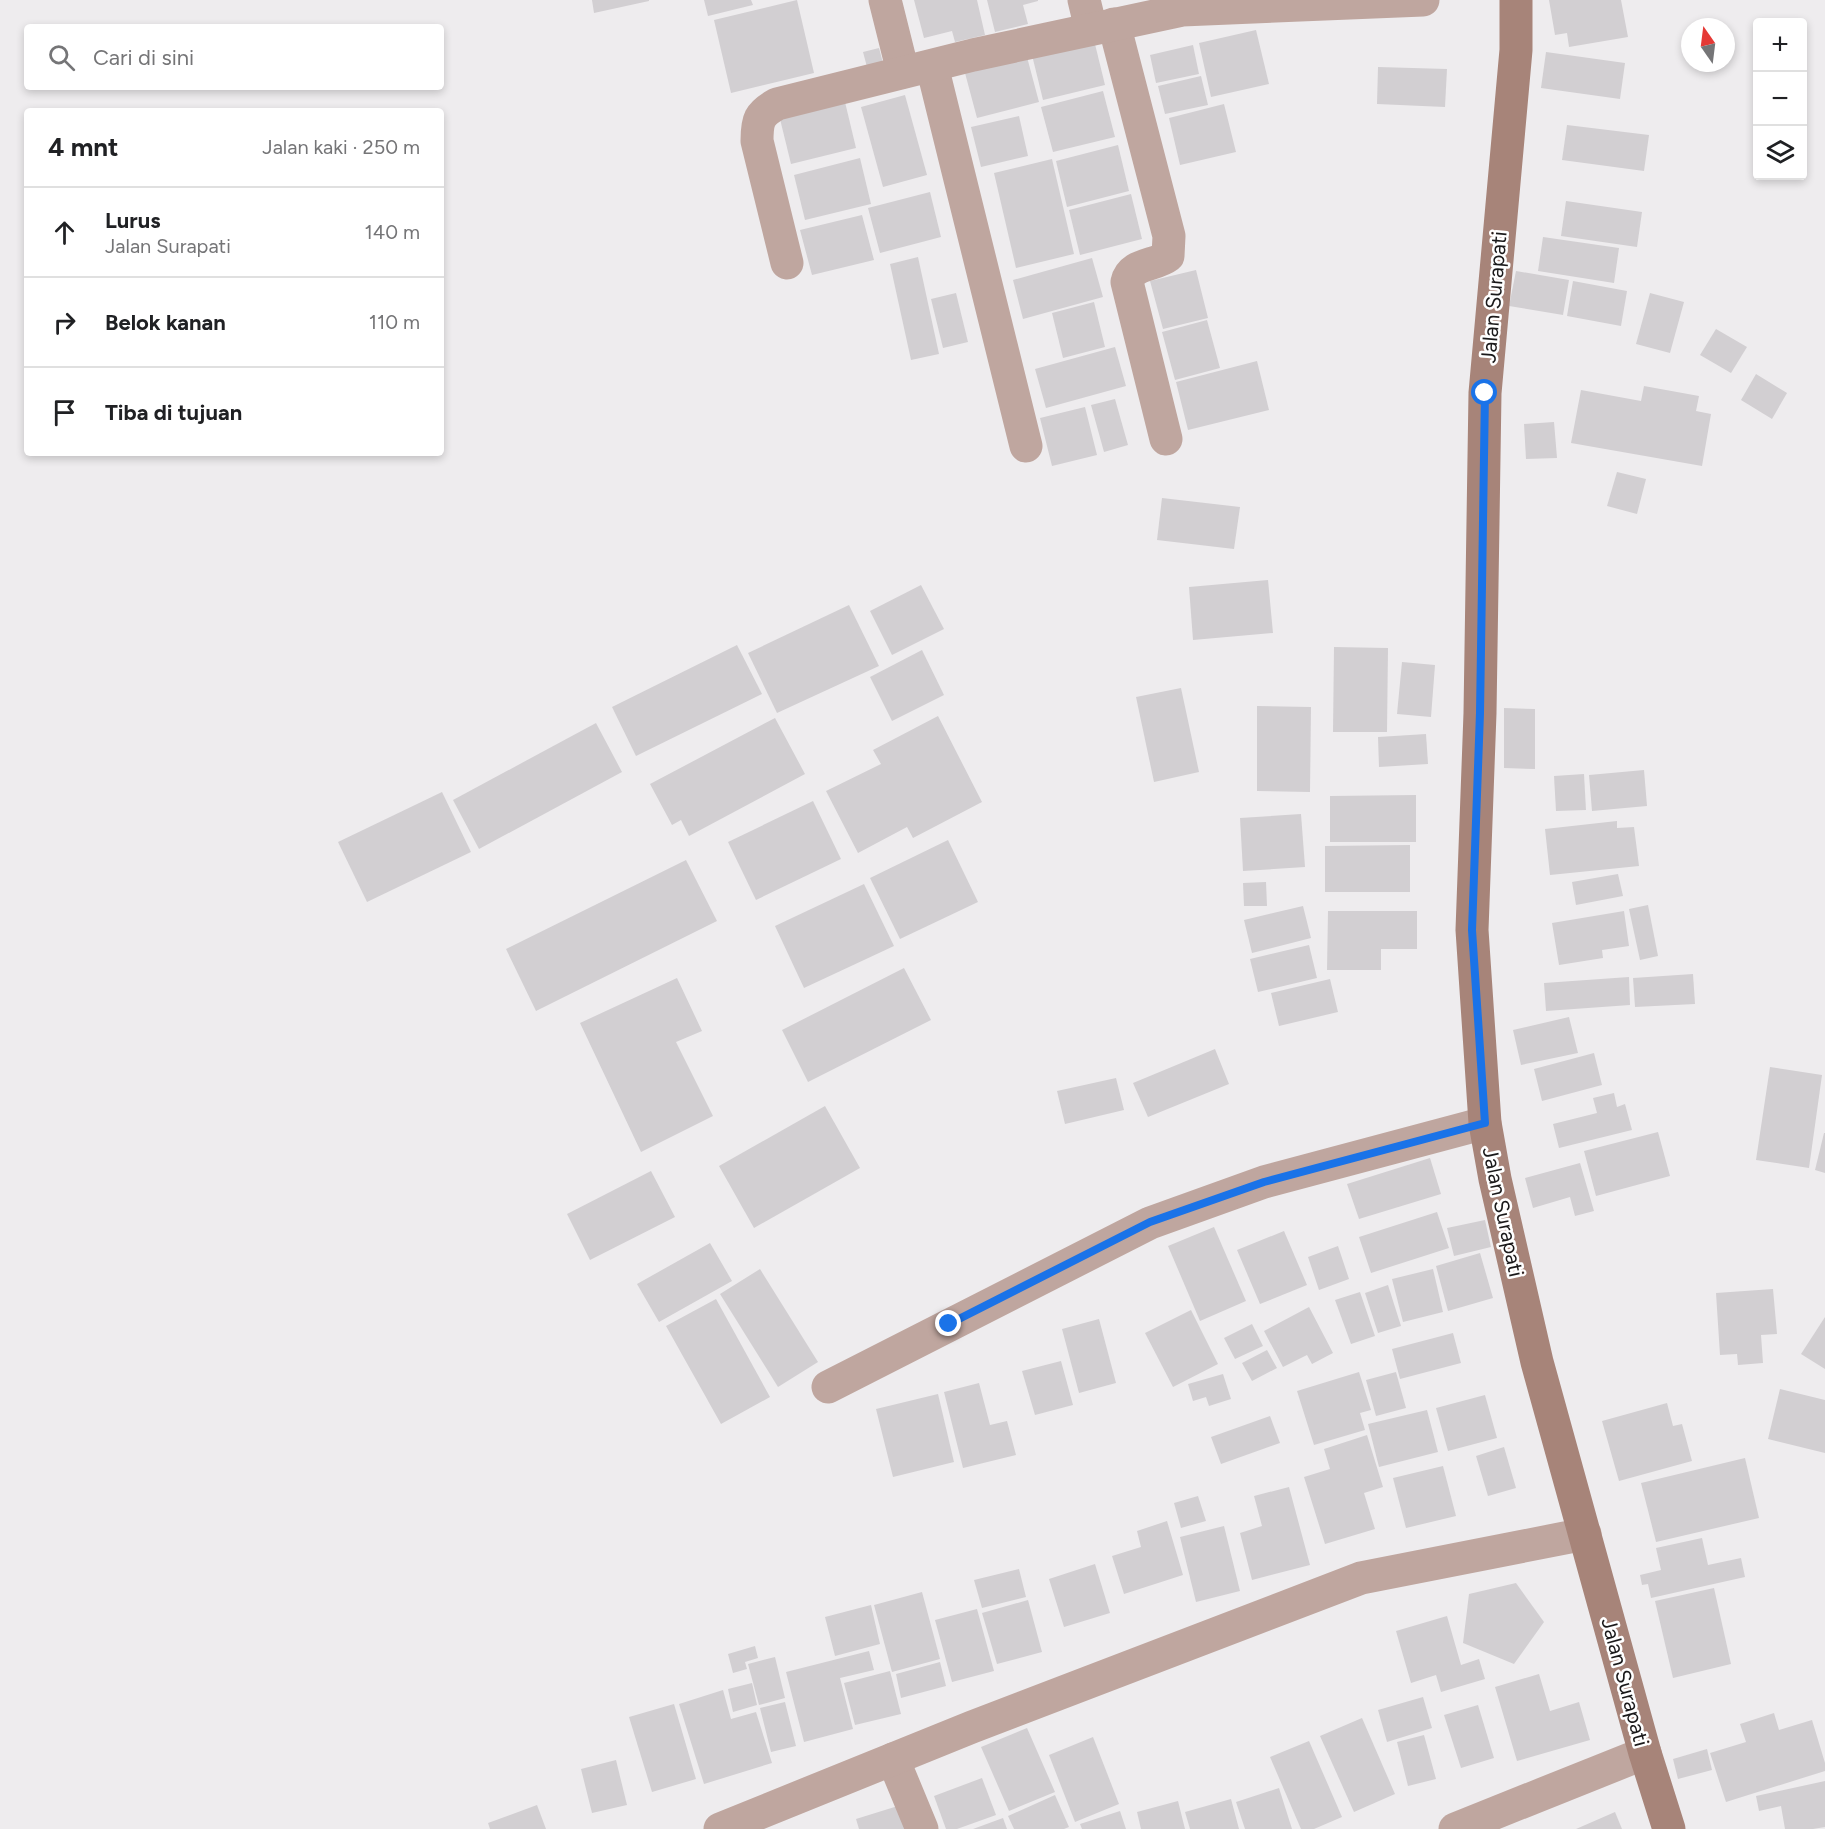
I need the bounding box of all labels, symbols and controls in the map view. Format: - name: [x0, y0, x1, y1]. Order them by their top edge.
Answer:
- north arrow: [1681, 18, 1735, 72]
- map controls: [1753, 18, 1807, 180]
- button: +: [1753, 18, 1807, 72]
- search box: [24, 24, 444, 90]
- icon: search: [45, 41, 78, 74]
- text: Cari di sini: [93, 44, 194, 71]
- button: −: [1753, 72, 1807, 126]
- button: layers: [1753, 126, 1807, 180]
- text: 4 mnt: [48, 131, 119, 163]
- text: Jalan kaki · 250 m: [262, 135, 420, 159]
- text: Lurus: [105, 207, 160, 234]
- icon: ahead: [48, 216, 81, 249]
- text: 140 m: [365, 220, 420, 244]
- street label: Jalan Surapati: [1475, 230, 1512, 364]
- text: Jalan Surapati: [105, 234, 231, 258]
- icon: right: [48, 306, 81, 339]
- text: Belok kanan: [105, 309, 226, 336]
- text: 110 m: [369, 310, 420, 334]
- route start: [1471, 379, 1497, 405]
- icon: arrive: [48, 396, 81, 429]
- text: Tiba di tujuan: [105, 399, 242, 426]
- street label: Jalan Surapati: [1478, 1145, 1529, 1279]
- route end: [935, 1310, 961, 1336]
- street label: Jalan Surapati: [1596, 1615, 1655, 1749]

